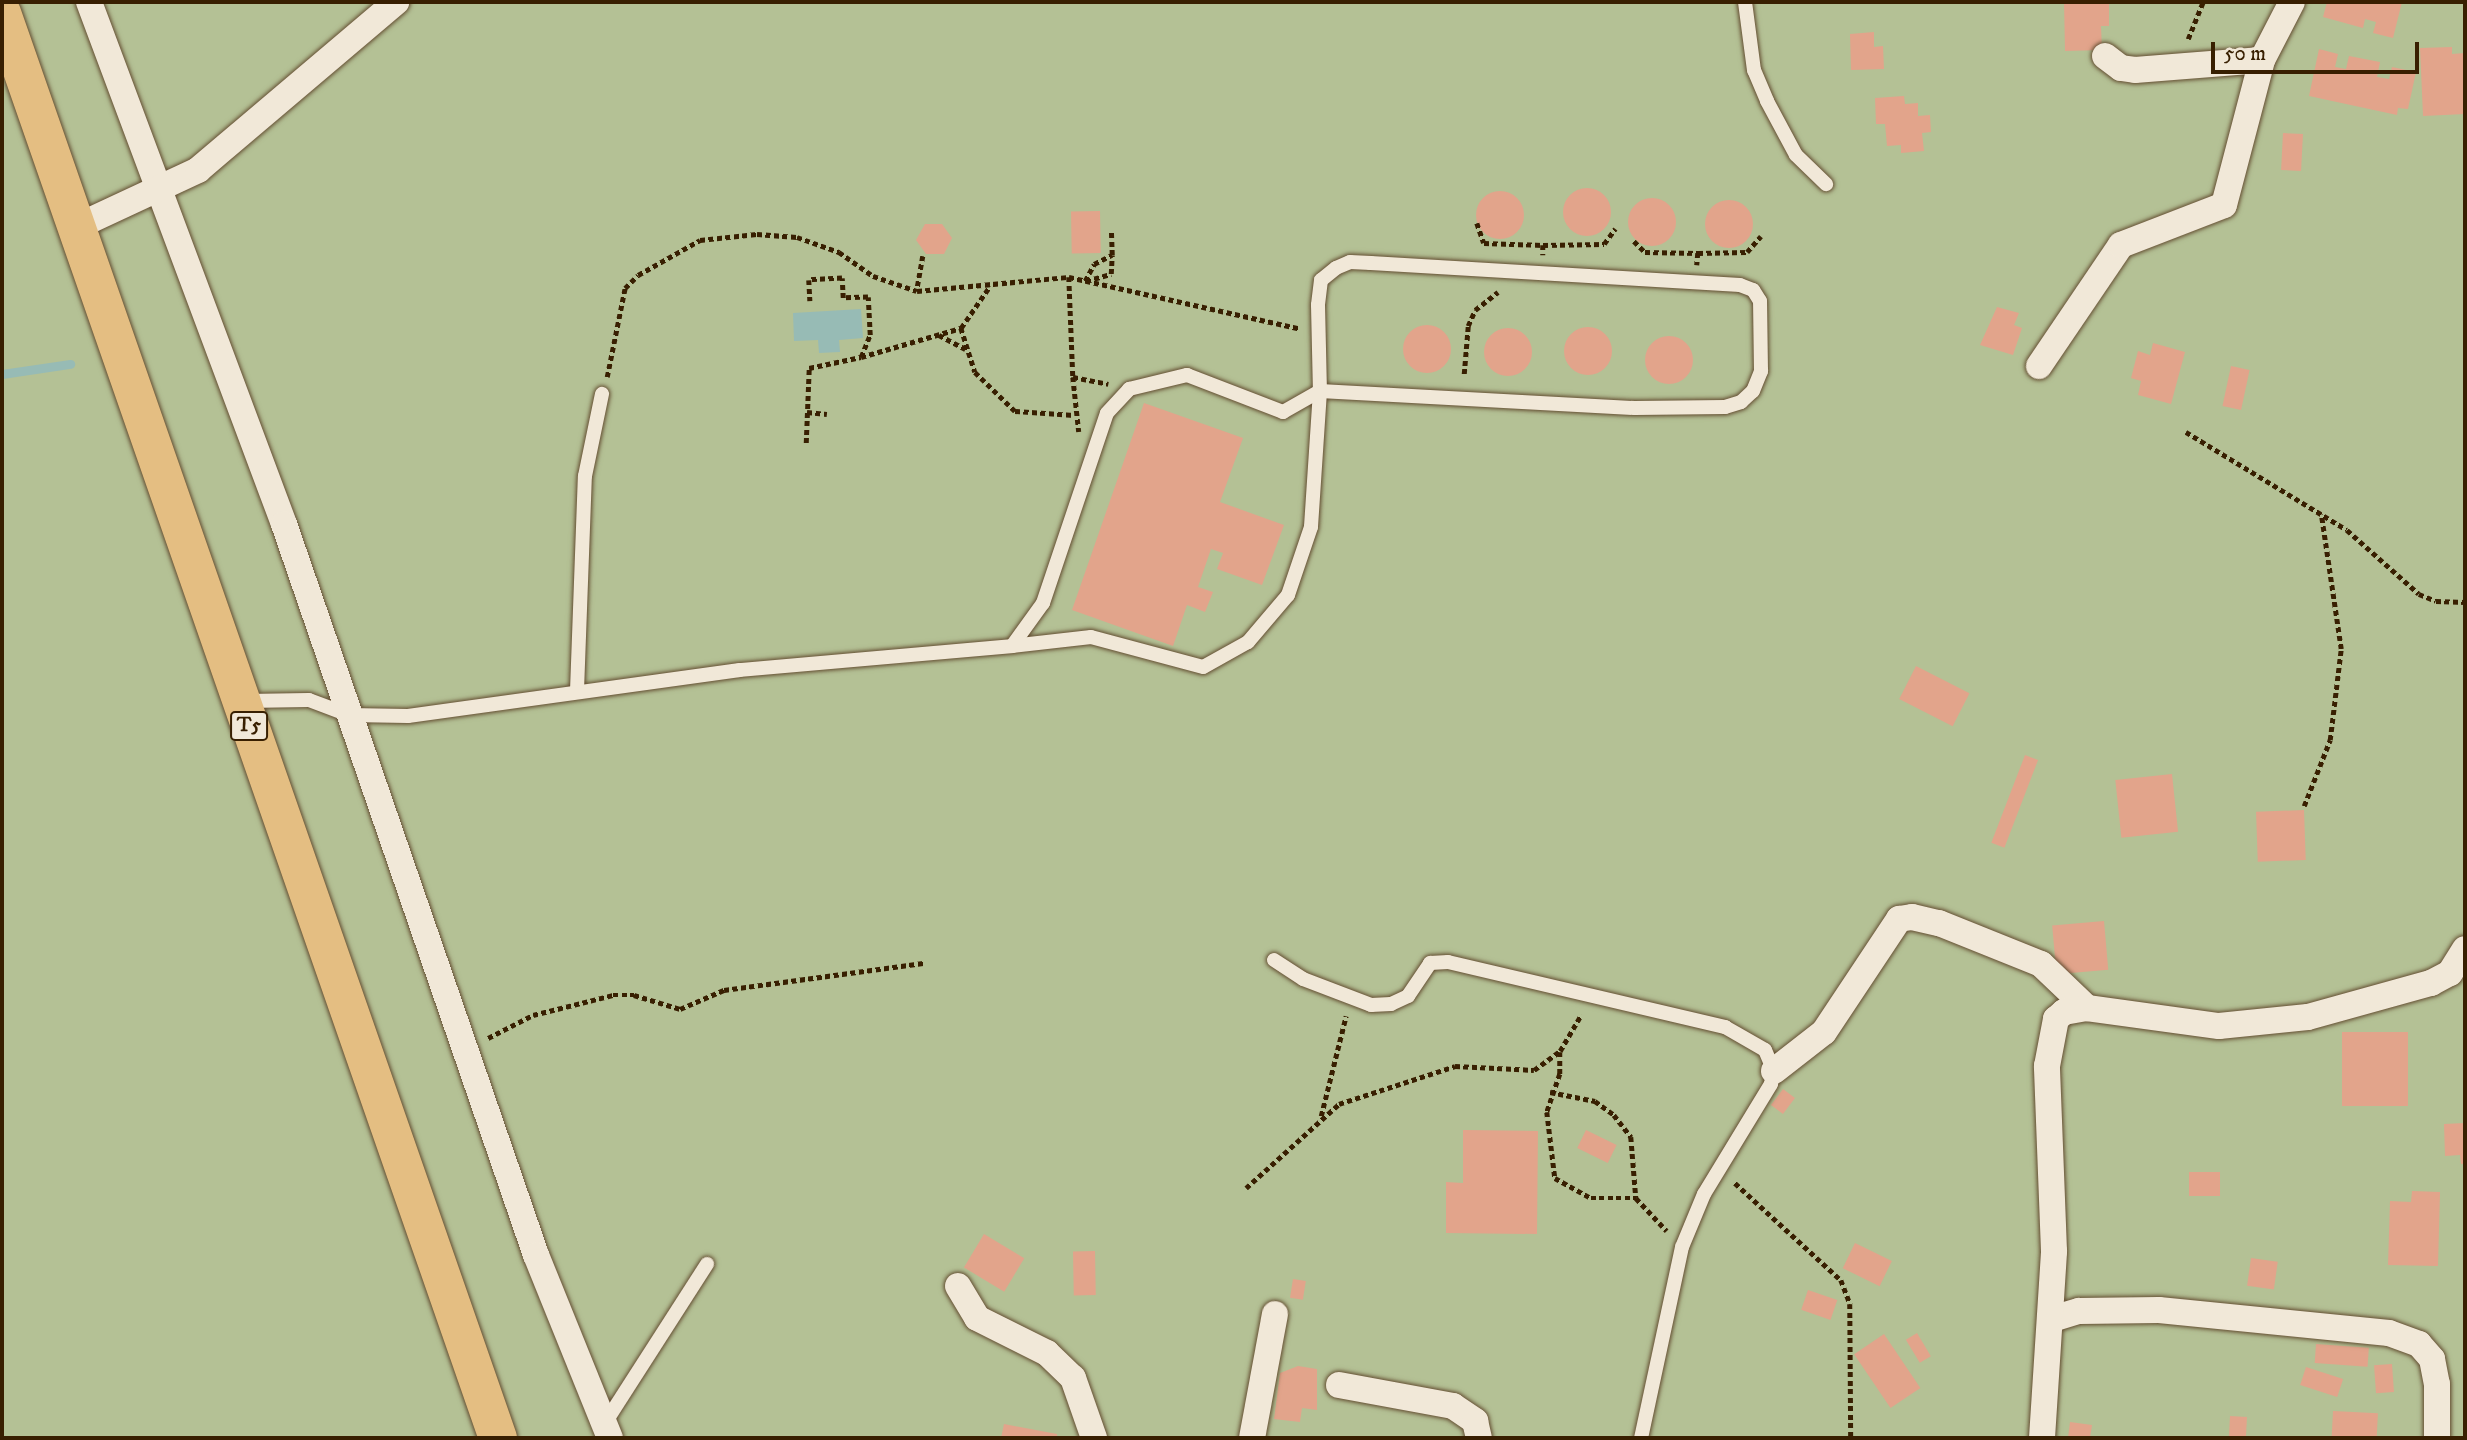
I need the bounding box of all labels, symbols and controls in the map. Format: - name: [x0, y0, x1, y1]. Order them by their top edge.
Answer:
- scale bar: [2215, 28, 2423, 72]
- text: 50 m: [2224, 41, 2266, 67]
- road number: T5: [230, 710, 268, 741]

